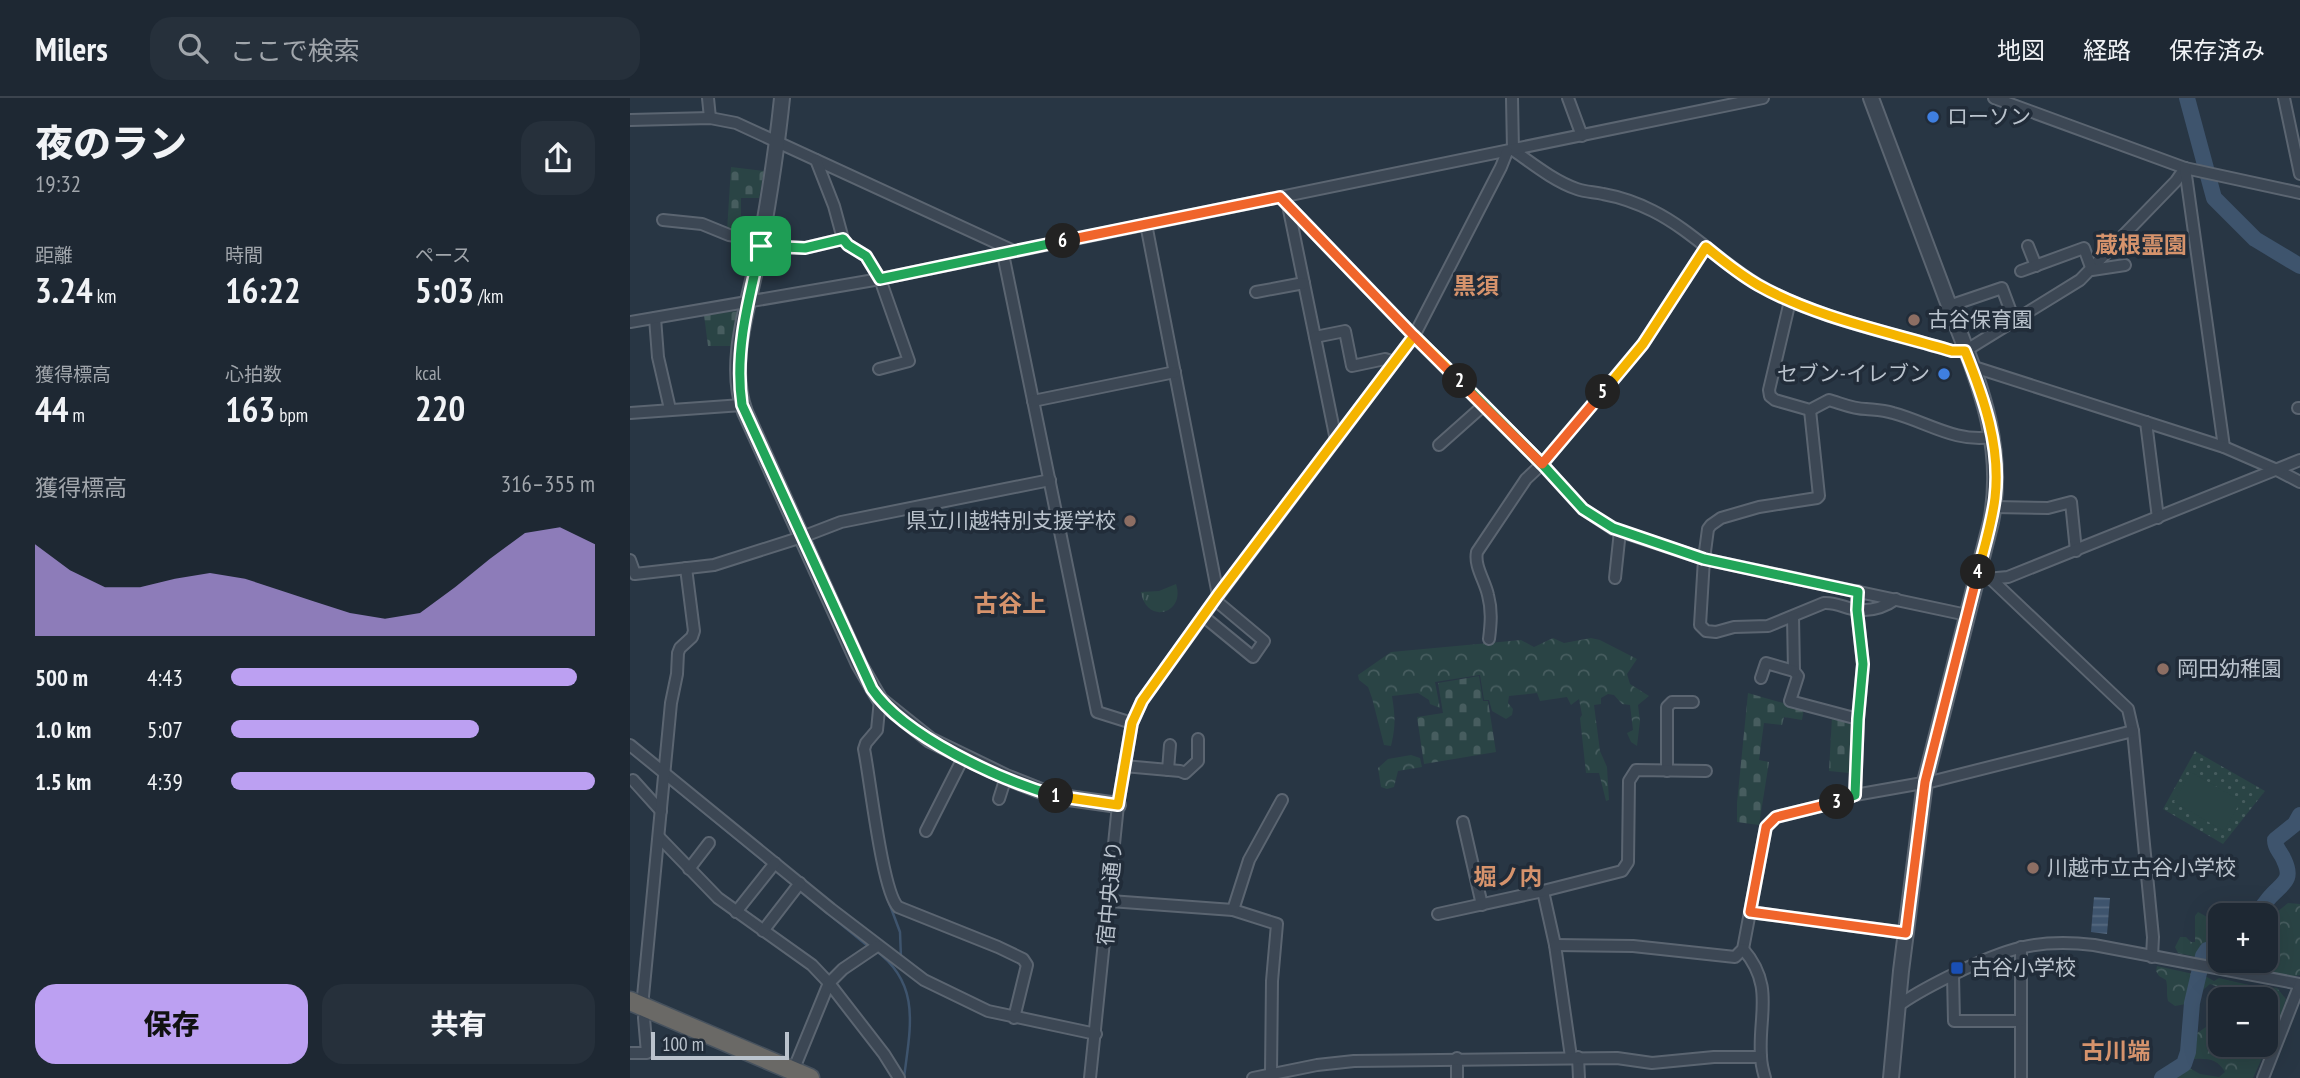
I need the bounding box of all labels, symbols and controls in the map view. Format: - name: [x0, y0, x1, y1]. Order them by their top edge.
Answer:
- search box: [150, 17, 640, 80]
- text: Milers: [35, 27, 108, 70]
- icon: search: [174, 29, 212, 67]
- text: ここで検索: [230, 34, 360, 67]
- text: 地図: [1997, 35, 2045, 66]
- text: 経路: [2083, 35, 2131, 66]
- text: 保存済み: [2169, 35, 2265, 66]
- place label: ローソン: [1947, 103, 2031, 130]
- marker: ローソン: [1925, 109, 1941, 125]
- text: 夜のラン: [35, 118, 187, 167]
- button: share: [521, 121, 595, 195]
- text: 19:32: [35, 169, 81, 198]
- pin: [731, 216, 791, 276]
- pin: 6: [1046, 223, 1080, 258]
- icon: arrive: [742, 227, 780, 265]
- text: 6: [1058, 228, 1067, 252]
- district label: 蔵根霊園: [2095, 230, 2187, 259]
- text: 距離: [35, 243, 73, 267]
- text: 時間: [225, 243, 263, 267]
- text: ペース: [415, 243, 471, 267]
- text: 3.24: [35, 267, 93, 313]
- text: 16:22: [225, 267, 301, 313]
- text: 5:03: [415, 267, 474, 313]
- district label: 黒須: [1453, 271, 1499, 300]
- text: km: [93, 284, 116, 308]
- text: /km: [474, 284, 503, 308]
- place label: 古谷保育園: [1928, 306, 2033, 333]
- marker: 古谷保育園: [1906, 312, 1922, 328]
- place label: セブン-イレブン: [1777, 360, 1930, 387]
- text: kcal: [415, 361, 441, 385]
- text: 獲得標高: [35, 362, 111, 386]
- text: 心拍数: [225, 362, 282, 386]
- pin: 2: [1442, 364, 1478, 398]
- marker: セブン-イレブン: [1936, 366, 1952, 382]
- text: 2: [1455, 368, 1464, 392]
- pin: 5: [1586, 374, 1620, 410]
- text: 5: [1598, 379, 1607, 403]
- text: 220: [415, 385, 465, 431]
- text: 44: [35, 386, 68, 432]
- text: 163: [225, 386, 275, 432]
- text: m: [68, 403, 85, 427]
- text: bpm: [275, 403, 308, 427]
- text: 316–355 m: [501, 469, 595, 498]
- text: 獲得標高: [35, 473, 127, 502]
- place label: 県立川越特別支援学校: [906, 507, 1116, 534]
- marker: 県立川越特別支援学校: [1122, 513, 1138, 529]
- pin: 4: [1960, 554, 1996, 589]
- text: 4: [1973, 559, 1982, 583]
- district label: 古谷上: [974, 588, 1046, 619]
- place label: 岡田幼稚園: [2177, 655, 2282, 682]
- marker: 岡田幼稚園: [2155, 661, 2171, 677]
- text: 500 m: [35, 663, 88, 692]
- text: 4:43: [147, 663, 183, 692]
- text: 1.0 km: [35, 715, 91, 744]
- text: 5:07: [147, 715, 183, 744]
- text: 1.5 km: [35, 767, 91, 796]
- text: 4:39: [147, 767, 183, 796]
- pin: 1: [1038, 778, 1074, 814]
- text: 1: [1051, 783, 1060, 807]
- pin: 3: [1820, 784, 1854, 820]
- text: 3: [1832, 789, 1841, 813]
- street label: 宿中央通り: [1091, 839, 1128, 946]
- place label: 川越市立古谷小学校: [2047, 854, 2236, 881]
- marker: 川越市立古谷小学校: [2025, 860, 2041, 876]
- district label: 堀ノ内: [1474, 862, 1543, 891]
- map controls: [2208, 903, 2278, 1057]
- button: +: [2208, 903, 2278, 973]
- place label: 古谷小学校: [1971, 954, 2076, 981]
- marker: 古谷小学校: [1949, 960, 1965, 976]
- button: 保存: [35, 984, 308, 1064]
- button: 共有: [322, 984, 595, 1064]
- button: −: [2208, 987, 2278, 1057]
- scale bar: [651, 1029, 789, 1061]
- text: 100 m: [662, 1032, 704, 1056]
- district label: 古川端: [2082, 1036, 2151, 1065]

